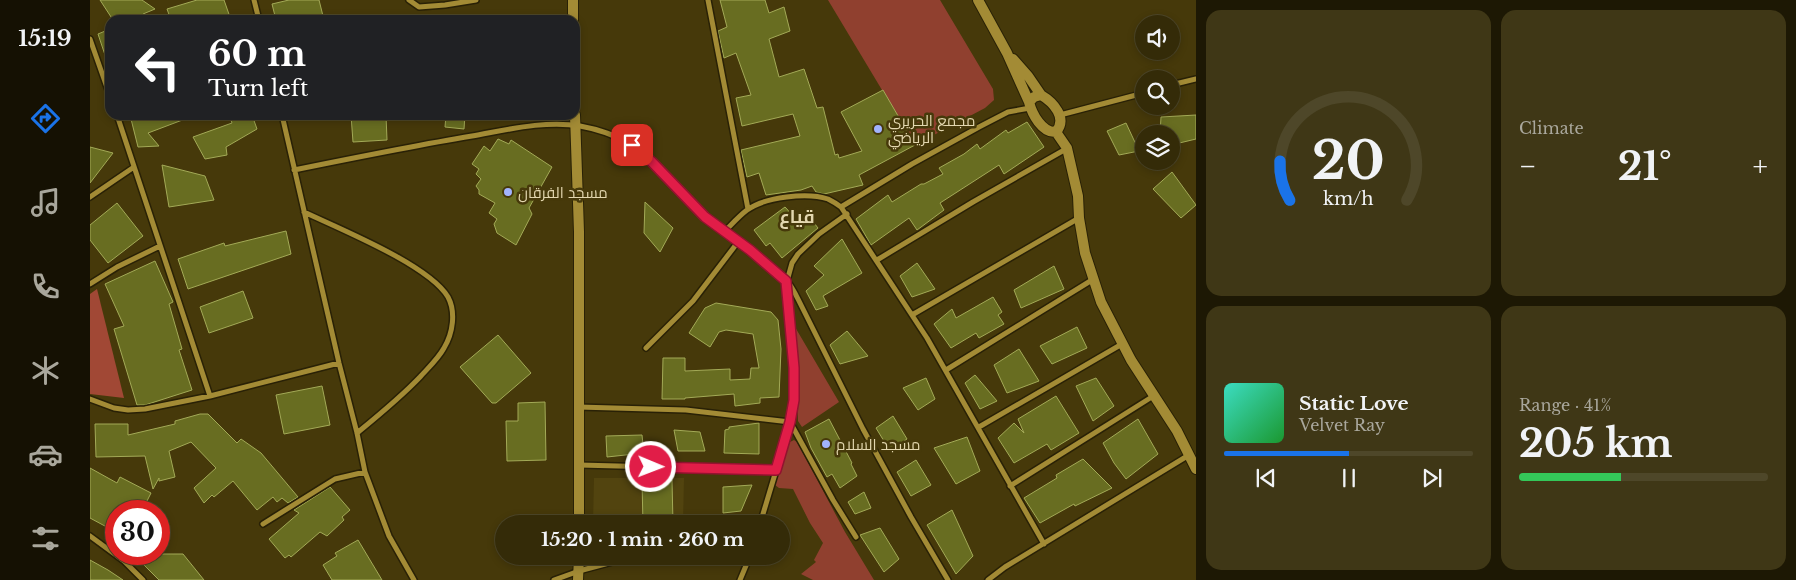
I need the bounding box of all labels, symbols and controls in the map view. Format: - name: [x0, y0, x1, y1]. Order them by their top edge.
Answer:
- map controls: [1135, 15, 1180, 170]
- button: sound: [1135, 15, 1180, 60]
- text: 15:19: [18, 25, 72, 52]
- text: 60 m: [208, 32, 306, 75]
- icon: left: [125, 35, 190, 100]
- button: search: [1135, 70, 1180, 115]
- text: Turn left: [208, 75, 308, 102]
- icon: directions: [28, 101, 63, 136]
- place label: مجمع الحريري الرياضي: [888, 111, 975, 150]
- text: Climate: [1519, 118, 1584, 138]
- marker: مجمع الحريري الرياضي: [872, 123, 884, 135]
- pin: [611, 124, 653, 166]
- button: layers: [1135, 125, 1180, 170]
- text: 20: [1312, 129, 1385, 193]
- icon: arrive: [618, 131, 646, 159]
- text: 21°: [1618, 143, 1672, 190]
- text: −: [1519, 149, 1537, 184]
- text: +: [1753, 149, 1768, 184]
- place label: مسجد الفرقان: [518, 183, 608, 203]
- icon: music: [28, 185, 63, 220]
- marker: مسجد الفرقان: [502, 186, 514, 198]
- text: km/h: [1323, 188, 1374, 210]
- district label: قياع: [779, 206, 815, 229]
- icon: phone: [28, 269, 63, 304]
- icon: climate: [28, 353, 63, 388]
- text: Static Love: [1299, 392, 1409, 415]
- text: Range · 41%: [1519, 395, 1611, 415]
- text: Velvet Ray: [1299, 415, 1385, 435]
- text: 205 km: [1519, 420, 1672, 467]
- place label: مسجد السلام: [836, 435, 920, 455]
- icon: car: [28, 437, 63, 472]
- marker: مسجد السلام: [820, 438, 832, 450]
- position arrow: [624, 440, 676, 492]
- icon: previous: [1252, 464, 1280, 492]
- icon: pause: [1335, 464, 1363, 492]
- icon: next: [1418, 464, 1446, 492]
- speed limit sign: 30: [105, 500, 170, 565]
- icon: filters: [28, 521, 63, 556]
- text: 15:20 · 1 min · 260 m: [541, 528, 744, 551]

